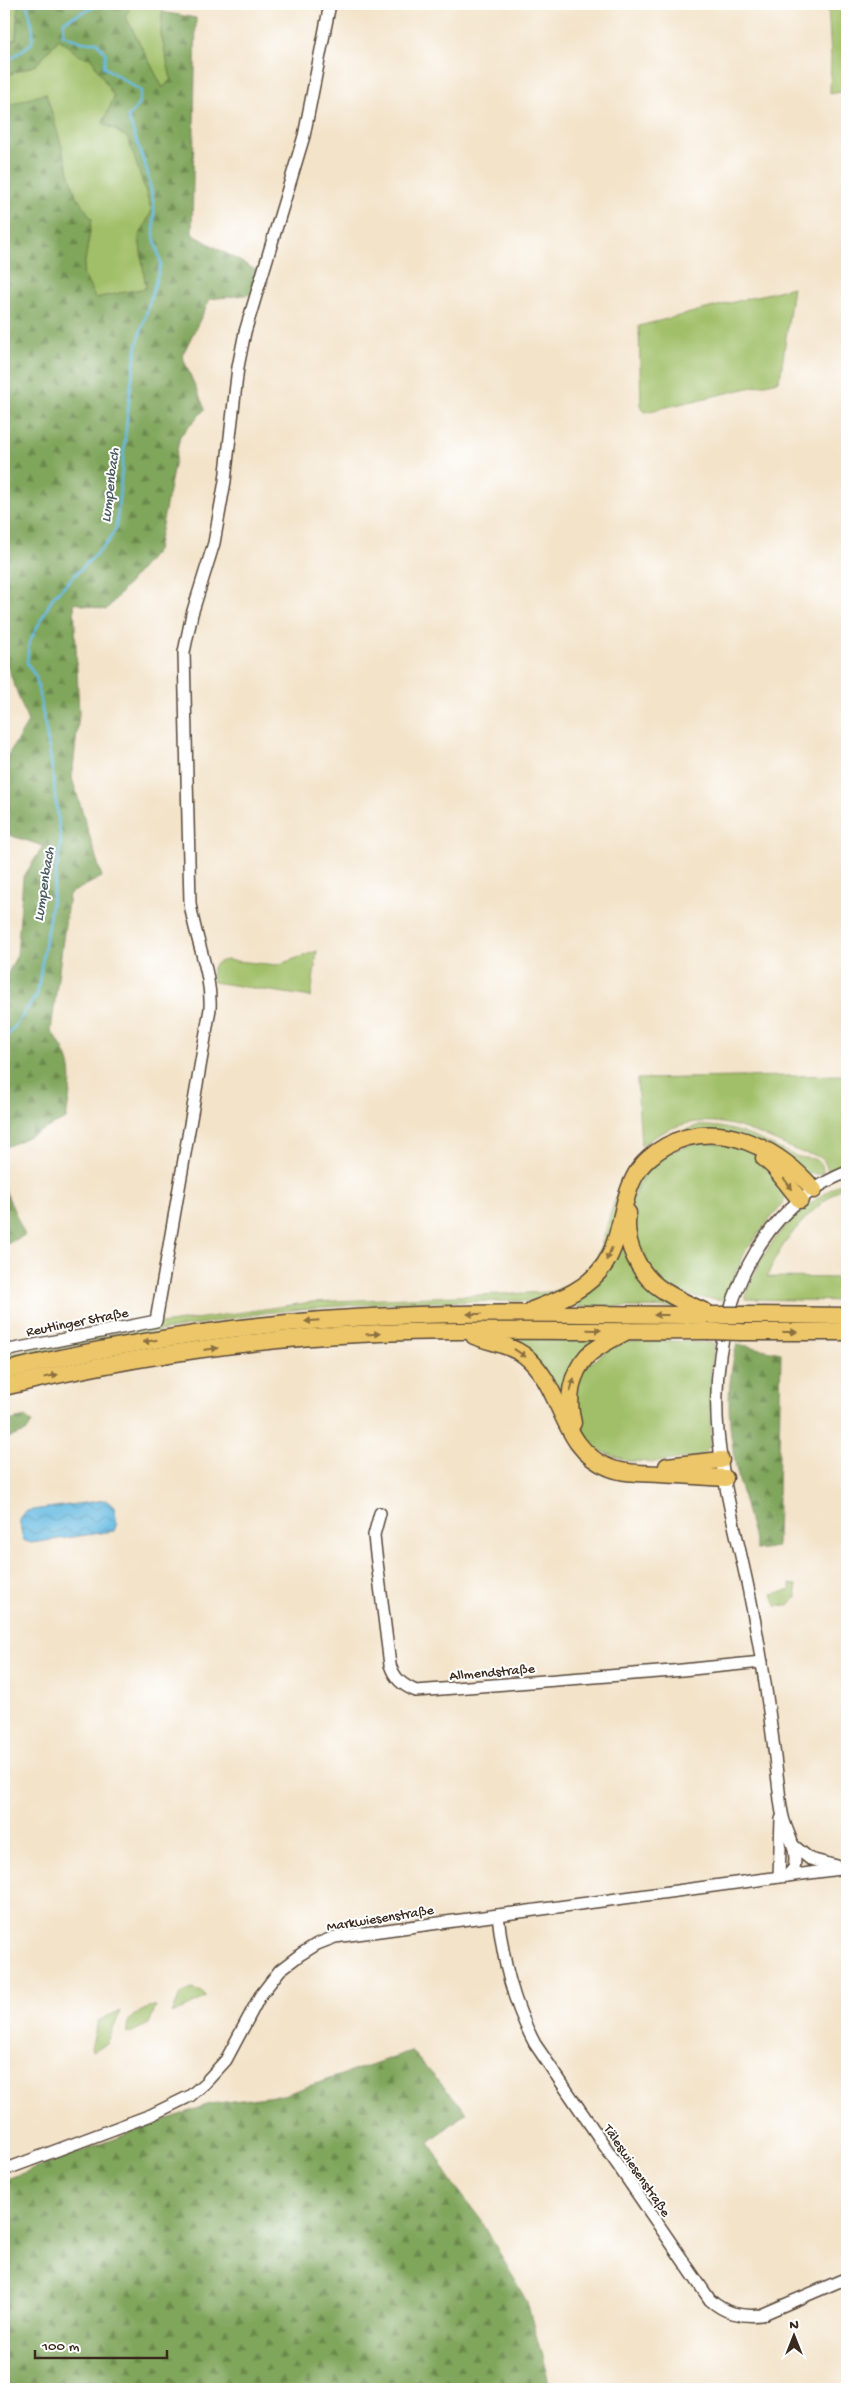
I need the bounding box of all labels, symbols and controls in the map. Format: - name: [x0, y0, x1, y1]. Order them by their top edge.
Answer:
- water label: Lumpenbach: [97, 446, 125, 523]
- water label: Lumpenbach: [30, 845, 60, 923]
- one-way arrow: [782, 1177, 793, 1190]
- one-way arrow: [605, 1247, 613, 1261]
- street label: Reutlinger Straße: [25, 1305, 131, 1342]
- one-way arrow: [466, 1310, 482, 1318]
- one-way arrow: [653, 1310, 669, 1318]
- one-way arrow: [304, 1317, 320, 1325]
- one-way arrow: [586, 1326, 602, 1334]
- one-way arrow: [782, 1328, 798, 1336]
- one-way arrow: [365, 1329, 381, 1337]
- one-way arrow: [142, 1337, 158, 1345]
- one-way arrow: [204, 1345, 220, 1353]
- one-way arrow: [513, 1348, 526, 1358]
- one-way arrow: [44, 1372, 59, 1380]
- one-way arrow: [569, 1378, 577, 1393]
- street label: Allmendstraße: [449, 1661, 536, 1686]
- street label: Markwiesenstraße: [326, 1902, 436, 1936]
- street label: Täleswiesenstraße: [598, 2121, 674, 2222]
- north arrow: [768, 2310, 818, 2360]
- text: N: [789, 2317, 799, 2334]
- scale bar: [35, 2328, 168, 2360]
- text: 100 m: [41, 2338, 80, 2356]

